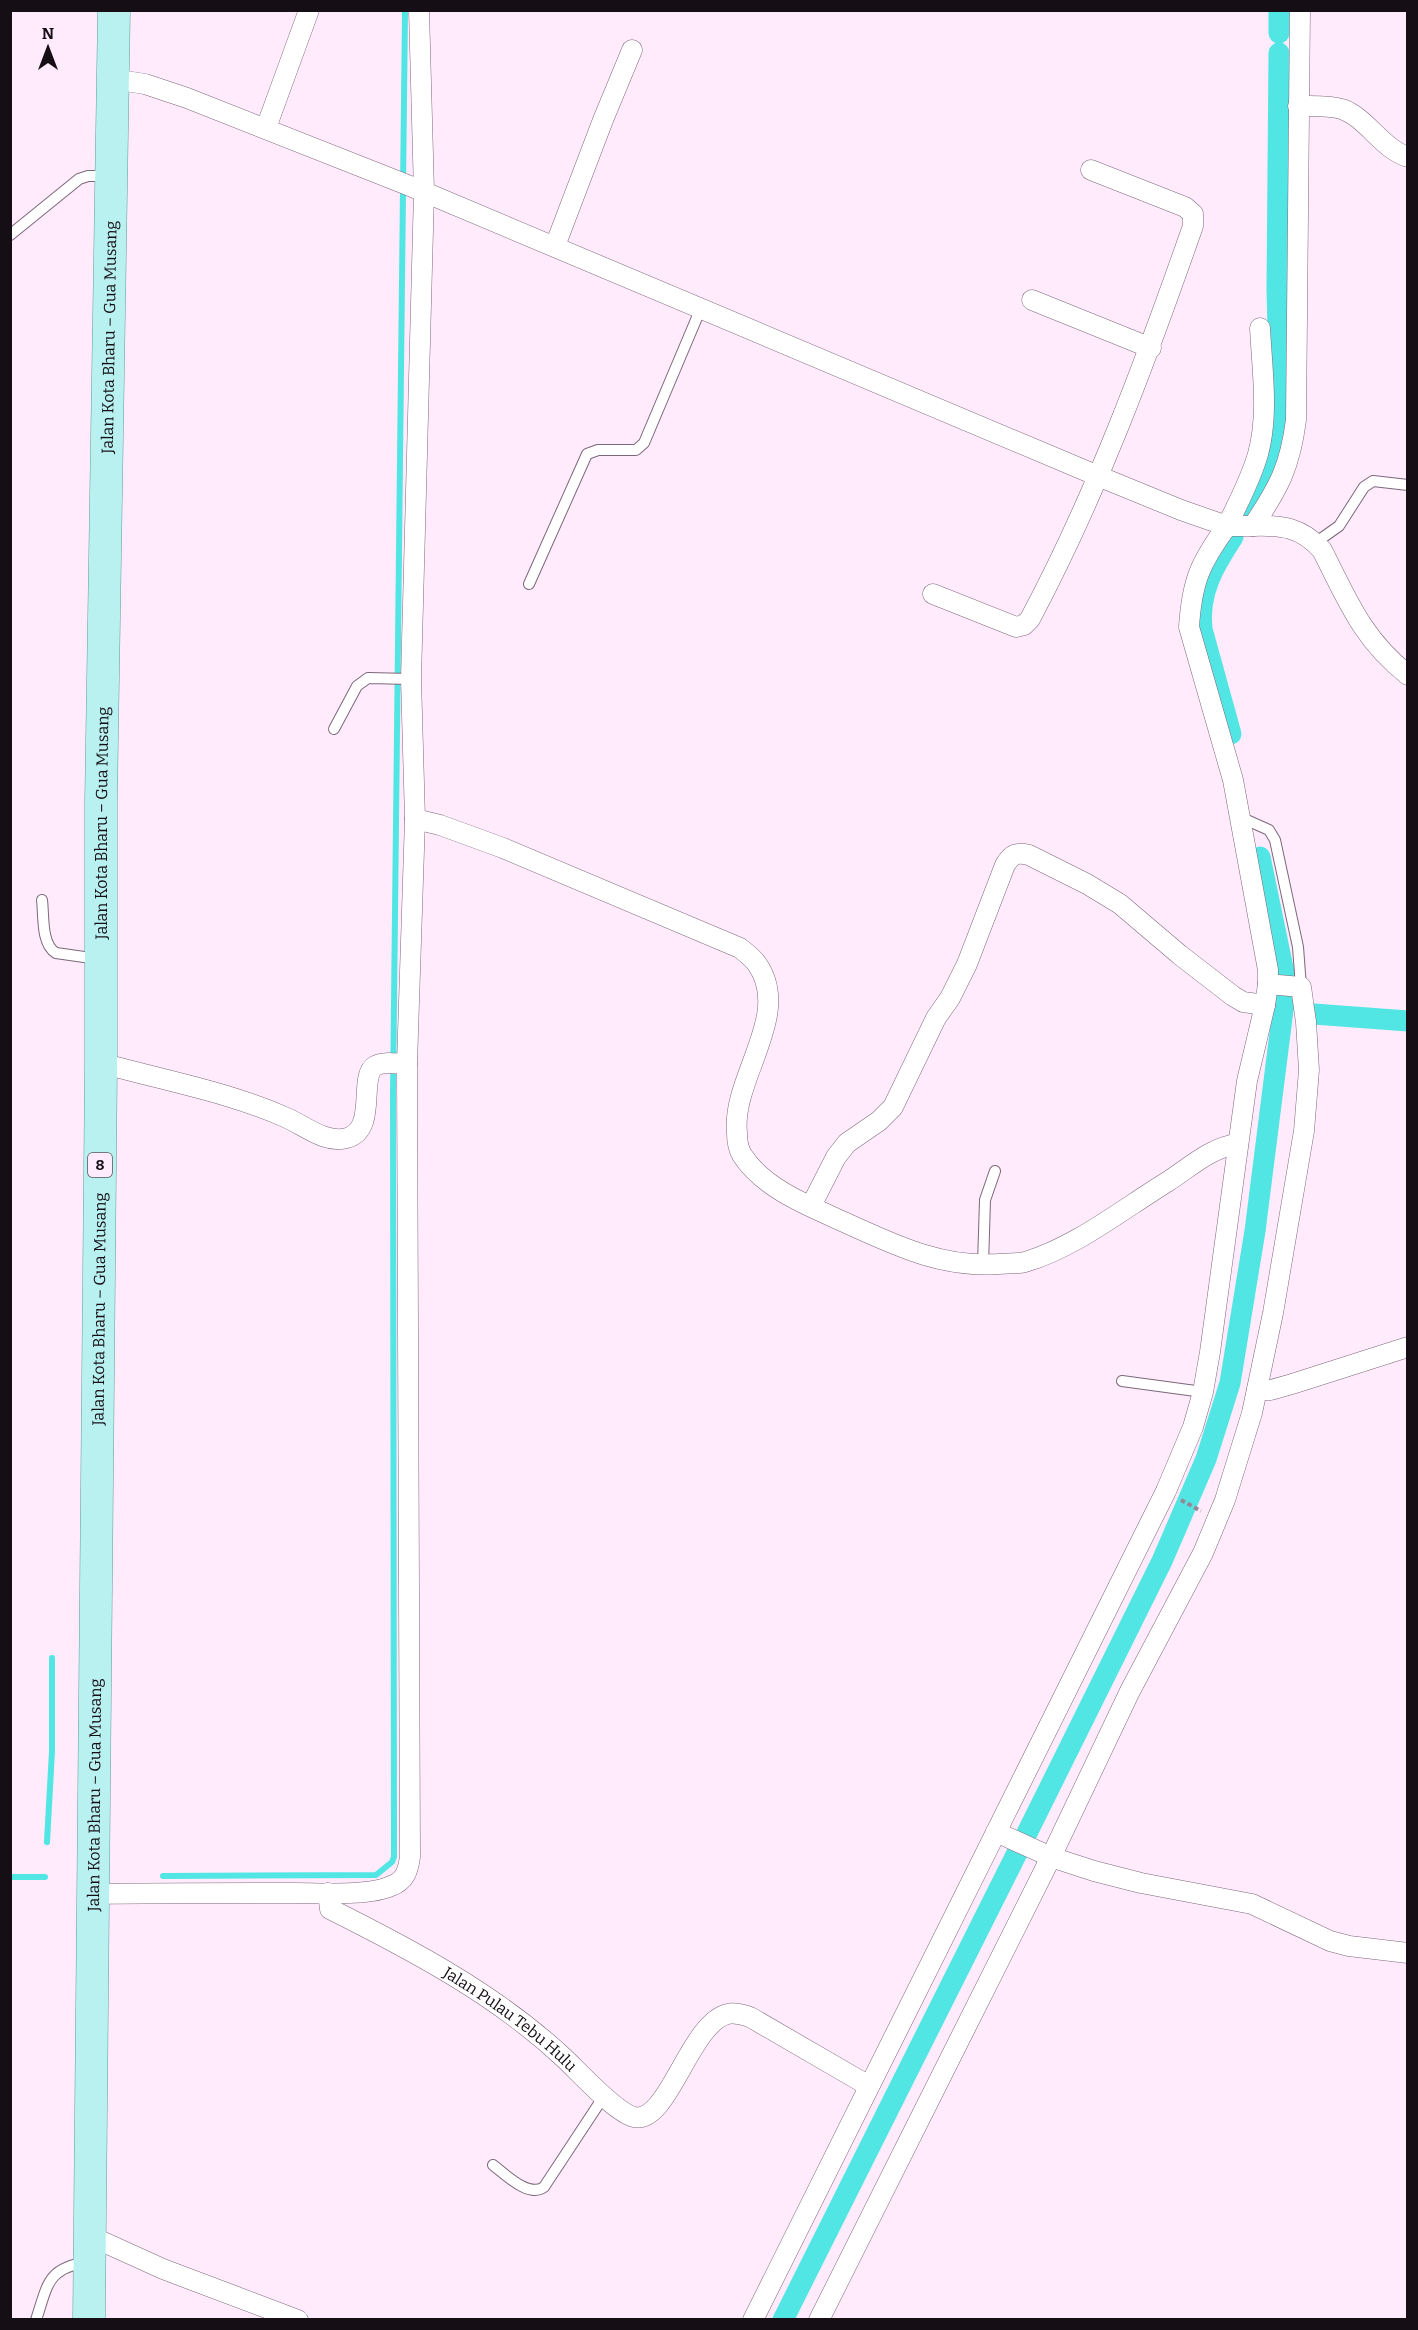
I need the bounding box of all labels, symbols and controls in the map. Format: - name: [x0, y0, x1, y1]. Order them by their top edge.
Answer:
- north arrow: [18, 18, 78, 78]
- text: N: [42, 24, 54, 43]
- street label: Jalan Kota Bharu – Gua Musang: [98, 220, 121, 455]
- street label: Jalan Kota Bharu – Gua Musang: [92, 706, 113, 941]
- road number: 8: [88, 1153, 112, 1177]
- street label: Jalan Kota Bharu – Gua Musang: [89, 1192, 110, 1427]
- street label: Jalan Kota Bharu – Gua Musang: [84, 1678, 105, 1913]
- street label: Jalan Pulau Tebu Hulu: [439, 1962, 581, 2075]

